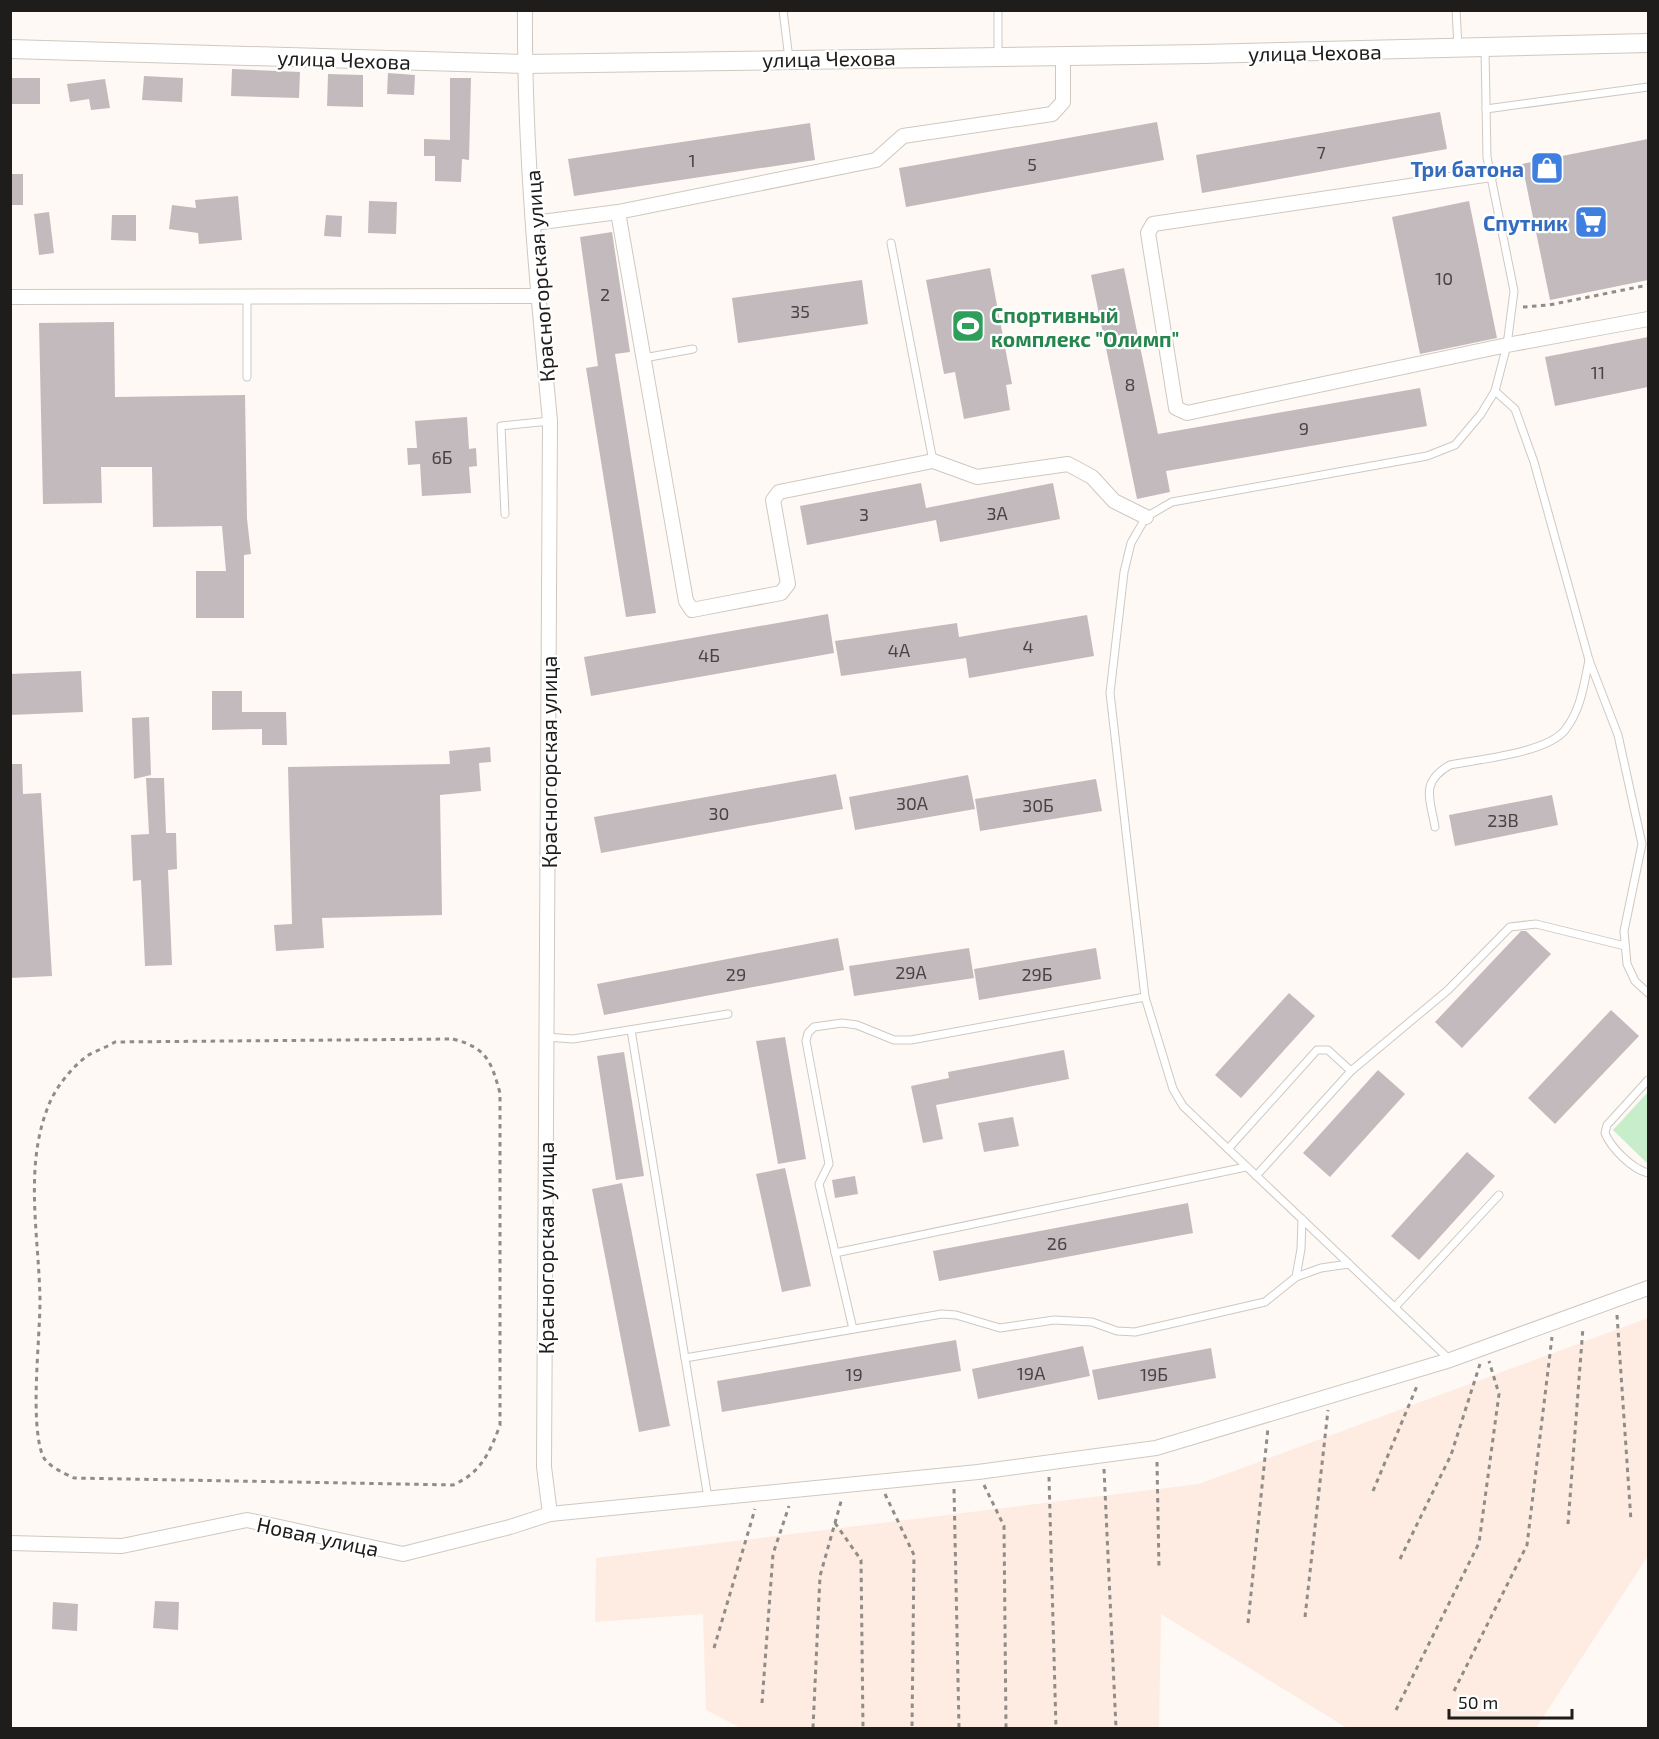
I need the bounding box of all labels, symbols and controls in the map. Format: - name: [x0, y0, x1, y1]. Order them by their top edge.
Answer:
- street label: улица Чехова: [1248, 38, 1382, 67]
- street label: улица Чехова: [277, 44, 411, 75]
- street label: улица Чехова: [762, 44, 896, 73]
- house number: 7: [1316, 141, 1326, 163]
- house number: 1: [688, 149, 696, 171]
- shop icon: Три батона: [1529, 150, 1565, 186]
- house number: 5: [1027, 153, 1037, 175]
- place label: Три батона: [1410, 156, 1524, 181]
- street label: Красногорская улица: [519, 169, 560, 383]
- supermarket icon: Спутник: [1573, 204, 1609, 240]
- place label: Спутник: [1483, 210, 1568, 235]
- house number: 10: [1435, 267, 1453, 289]
- house number: 2: [600, 283, 610, 305]
- house number: 35: [790, 300, 810, 322]
- place label: Спортивный комплекс "Олимп": [991, 302, 1179, 351]
- sports icon: Спортивный комплекс "Олимп": [950, 308, 986, 344]
- house number: 11: [1591, 361, 1605, 383]
- house number: 8: [1125, 373, 1135, 395]
- house number: 9: [1299, 417, 1309, 439]
- house number: 6Б: [431, 446, 453, 468]
- house number: 3А: [986, 502, 1008, 524]
- house number: 3: [859, 503, 869, 525]
- house number: 4: [1022, 635, 1034, 657]
- house number: 4А: [888, 639, 911, 661]
- house number: 4Б: [698, 644, 720, 666]
- street label: Красногорская улица: [536, 656, 562, 868]
- house number: 30А: [896, 792, 929, 814]
- house number: 30Б: [1022, 794, 1054, 816]
- house number: 30: [709, 802, 729, 824]
- house number: 23В: [1487, 809, 1519, 831]
- house number: 29А: [895, 961, 928, 983]
- house number: 29: [726, 963, 746, 985]
- house number: 29Б: [1021, 963, 1053, 985]
- street label: Красногорская улица: [533, 1142, 559, 1354]
- house number: 26: [1047, 1232, 1067, 1254]
- house number: 19А: [1017, 1362, 1046, 1384]
- house number: 19: [845, 1363, 863, 1385]
- house number: 19Б: [1140, 1363, 1168, 1385]
- street label: Новая улица: [255, 1511, 381, 1562]
- scale bar: [1449, 1682, 1572, 1720]
- text: 50 m: [1458, 1691, 1498, 1713]

